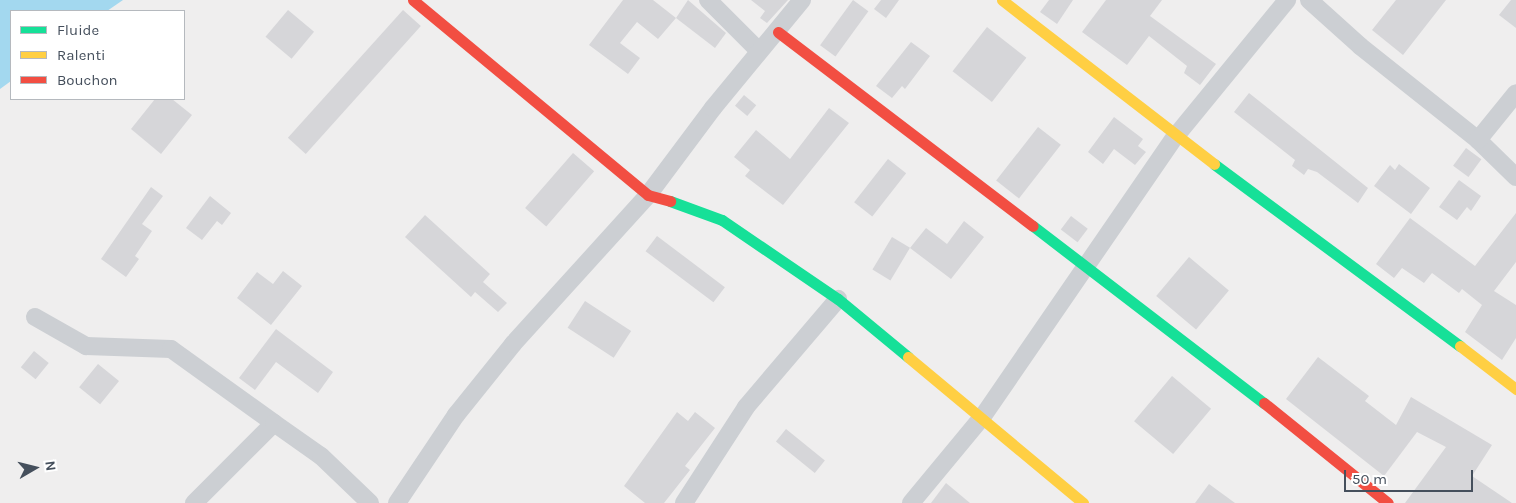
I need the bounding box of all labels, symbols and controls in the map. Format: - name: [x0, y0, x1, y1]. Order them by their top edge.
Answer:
- legend: [10, 10, 185, 100]
- text: Fluide: [57, 21, 99, 39]
- text: Ralenti: [57, 46, 106, 64]
- text: Bouchon: [57, 71, 118, 89]
- north arrow: [10, 443, 60, 493]
- text: N: [41, 460, 59, 472]
- scale bar: [1346, 460, 1475, 492]
- text: 50 m: [1352, 470, 1387, 488]

